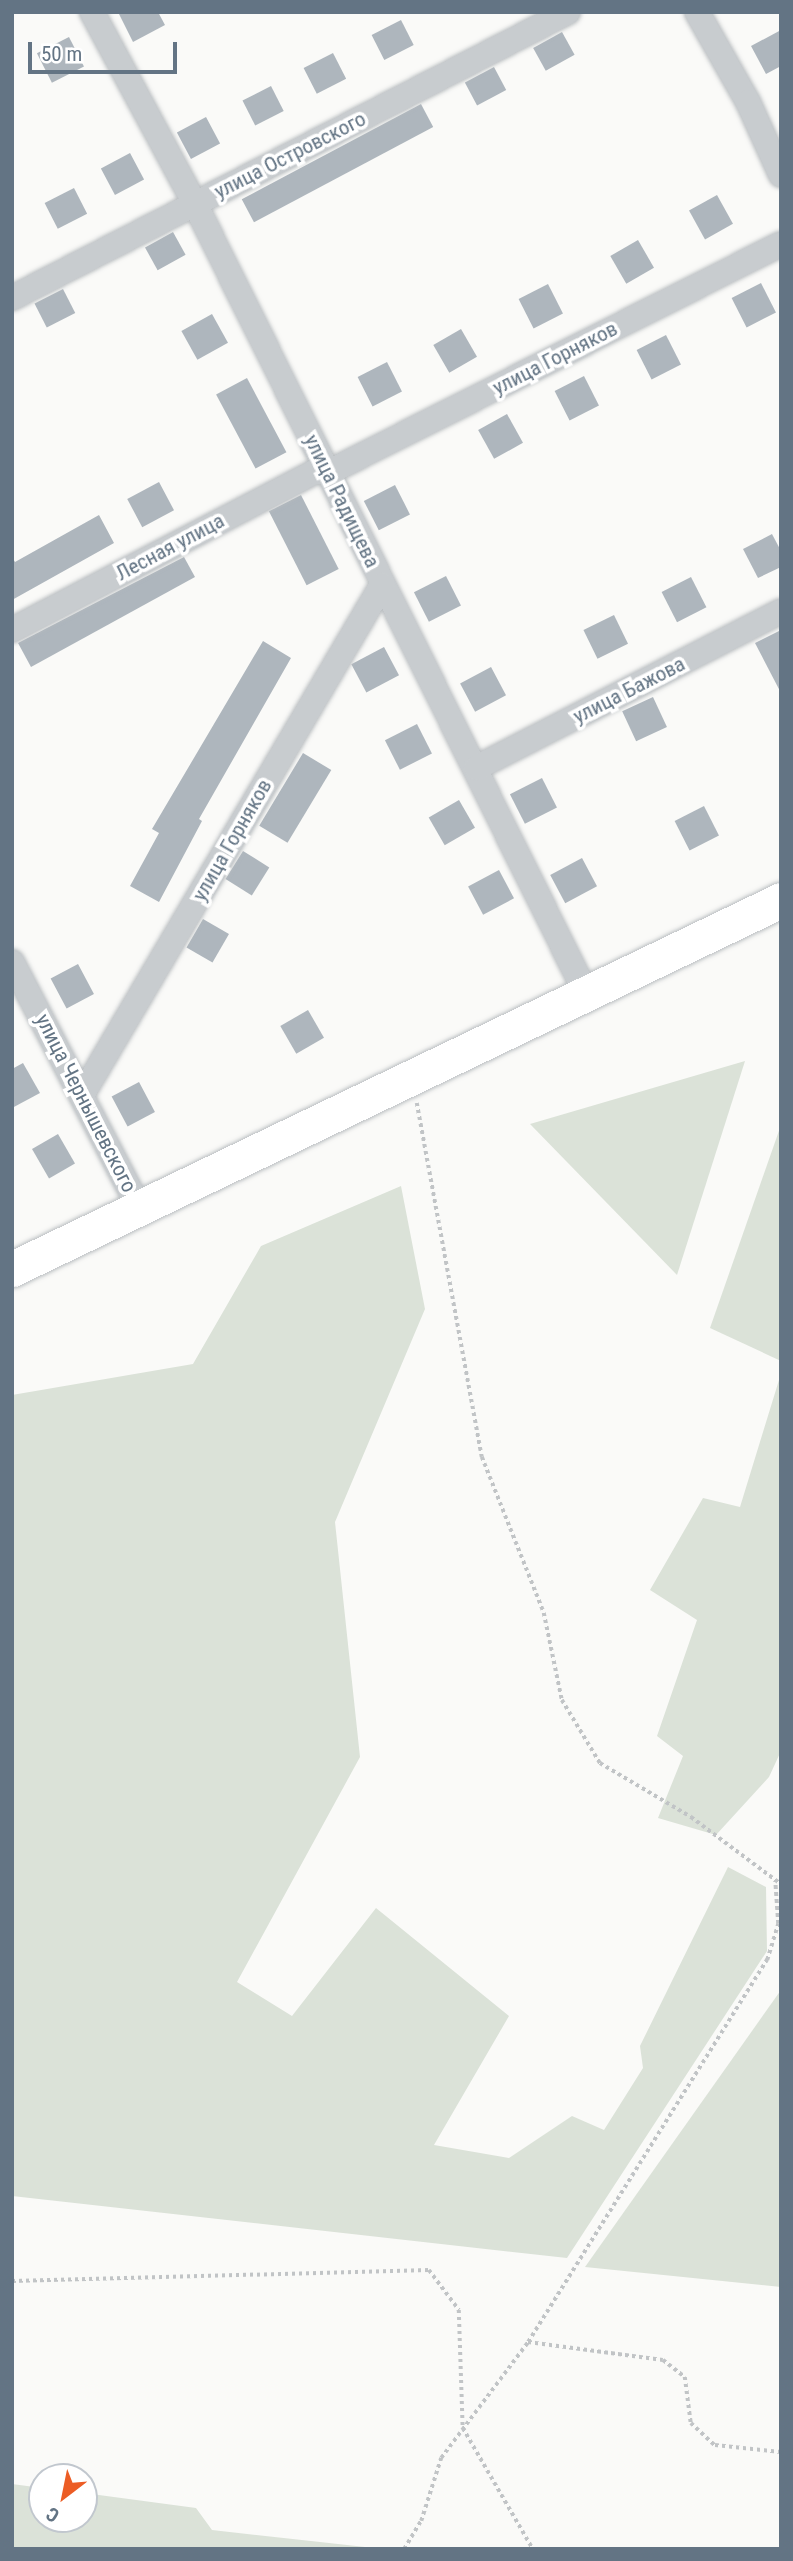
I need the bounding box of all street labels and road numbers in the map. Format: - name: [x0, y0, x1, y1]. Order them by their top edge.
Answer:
- street label: улица Островского: [210, 106, 370, 204]
- street label: улица Горняков: [488, 316, 622, 400]
- street label: улица Радищева: [299, 430, 385, 572]
- street label: Лесная улица: [112, 508, 228, 586]
- street label: улица Бажова: [569, 651, 689, 729]
- street label: улица Горняков: [187, 775, 277, 905]
- street label: улица Чернышевского: [30, 1010, 142, 1196]

